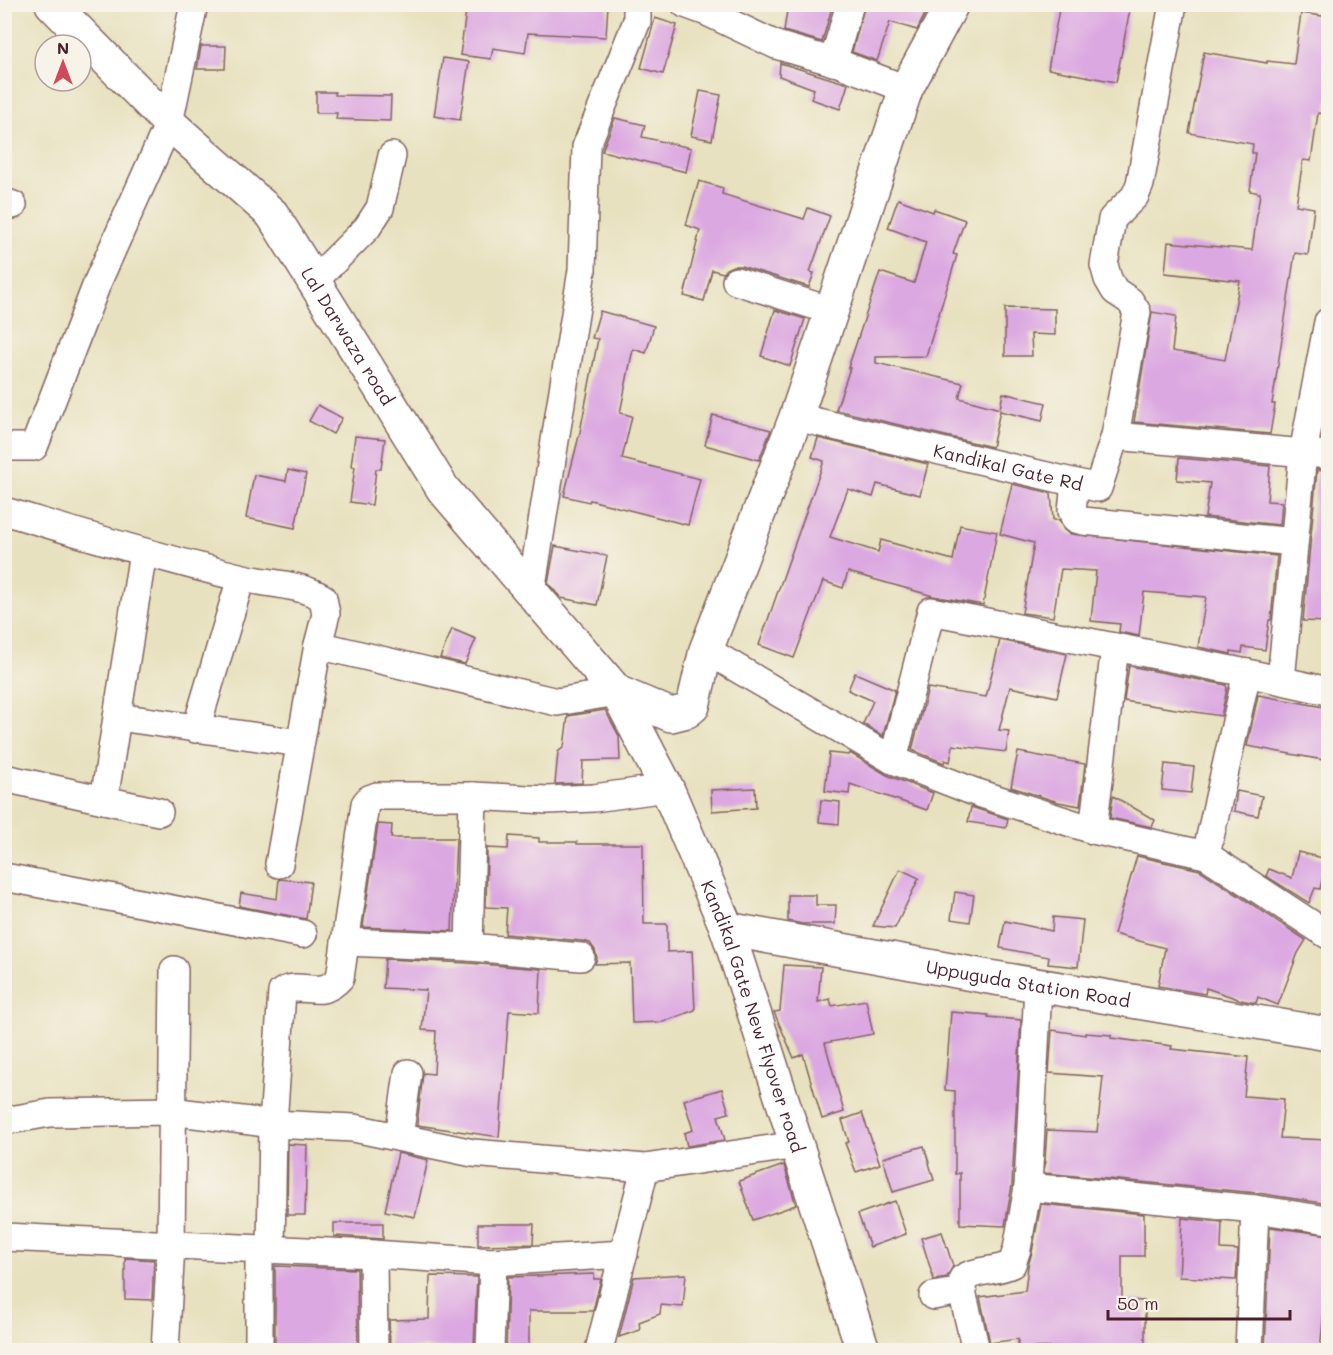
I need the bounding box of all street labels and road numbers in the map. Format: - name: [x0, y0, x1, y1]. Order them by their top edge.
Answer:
- street label: Lal Darwaza road: [296, 263, 400, 410]
- street label: Kandikal Gate Rd: [931, 438, 1085, 496]
- street label: Kandikal Gate New Flyover road: [696, 876, 810, 1156]
- street label: Uppuguda Station Road: [924, 954, 1132, 1013]

